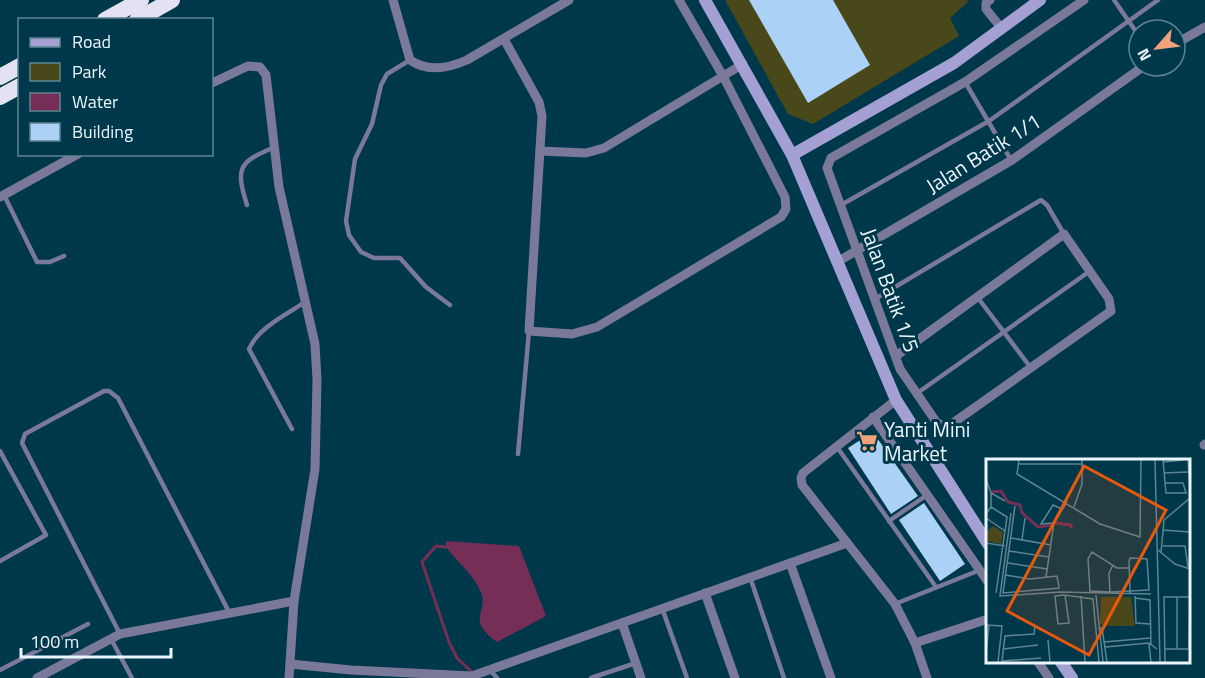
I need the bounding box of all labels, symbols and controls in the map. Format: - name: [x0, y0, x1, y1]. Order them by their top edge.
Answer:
- legend: [18, 18, 213, 156]
- north arrow: [1127, 18, 1187, 78]
- text: Road: [72, 28, 111, 55]
- text: N: [1131, 45, 1157, 66]
- text: Park: [72, 58, 107, 85]
- text: Water: [72, 88, 118, 115]
- street label: Jalan Batik 1/1: [919, 105, 1047, 201]
- text: Building: [72, 118, 133, 145]
- street label: Jalan Batik 1/5: [854, 223, 928, 357]
- place label: Yanti Mini Market: [884, 413, 970, 469]
- supermarket icon: Yanti Mini Market: [855, 429, 879, 453]
- inset map: [986, 459, 1190, 663]
- scale bar: [21, 621, 171, 659]
- text: 100 m: [30, 628, 79, 655]

